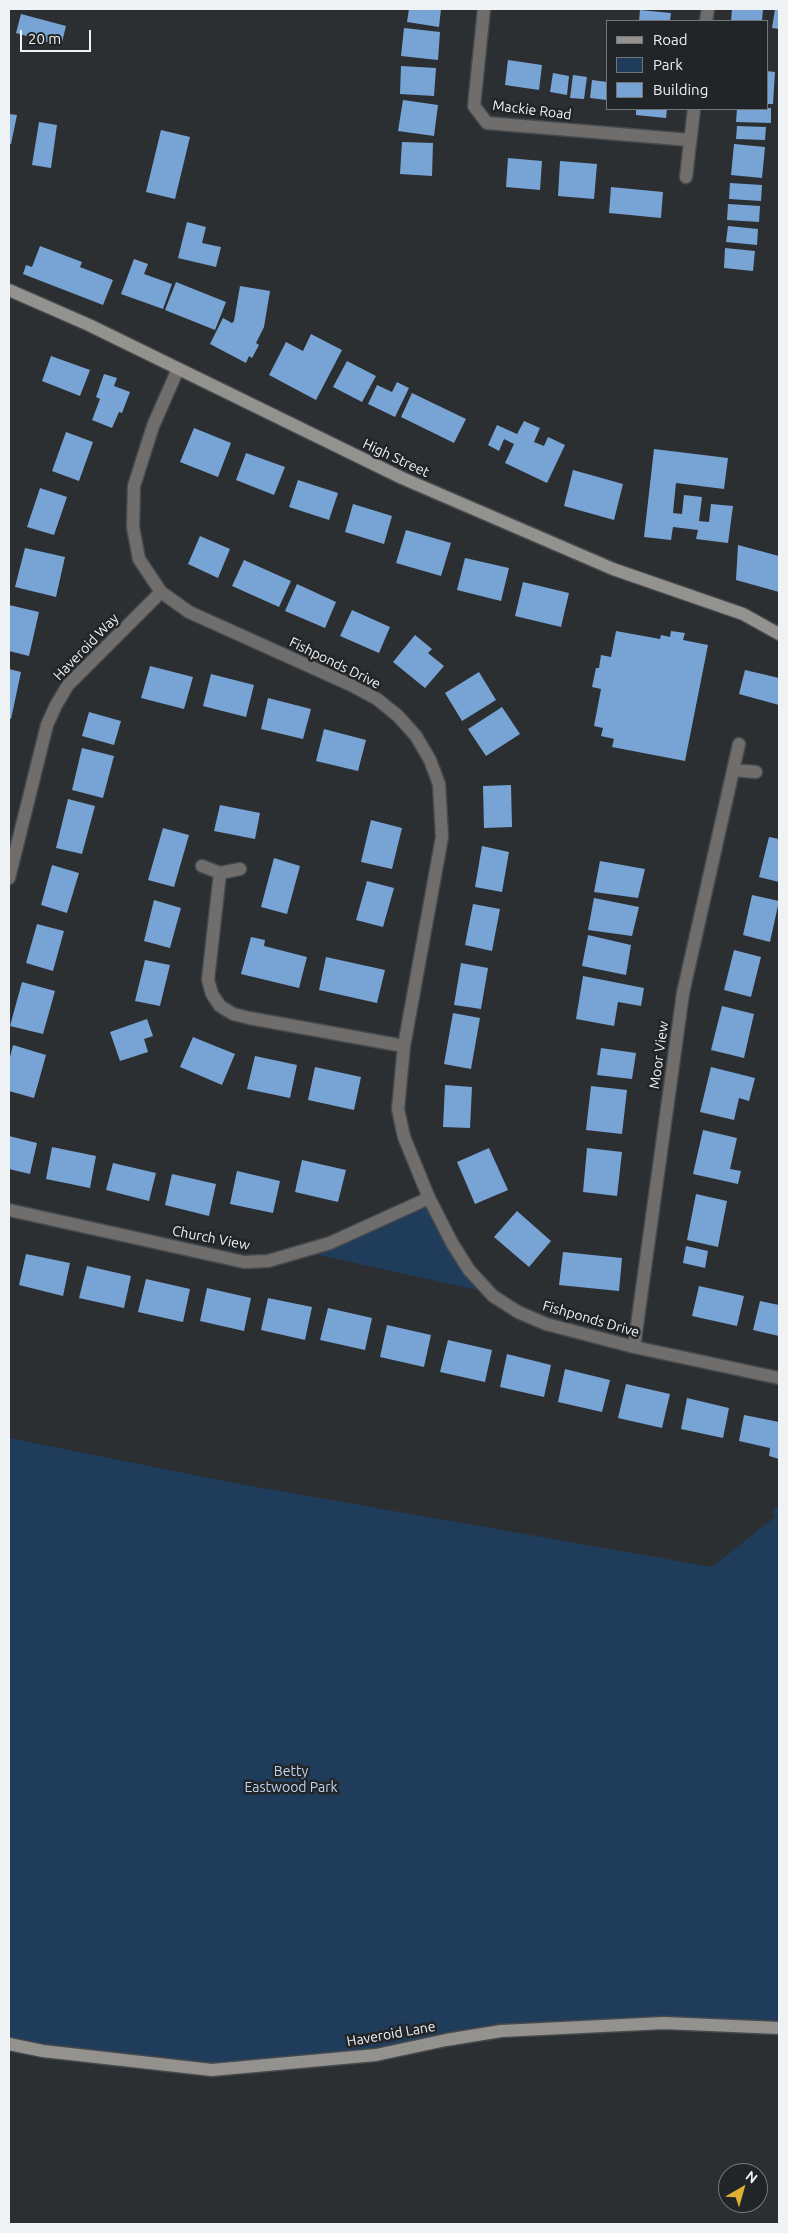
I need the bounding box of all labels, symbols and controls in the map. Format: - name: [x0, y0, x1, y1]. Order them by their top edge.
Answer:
- scale bar: [22, 20, 94, 52]
- legend: [606, 20, 768, 110]
- text: 20 m: [28, 30, 61, 47]
- text: Road: [653, 31, 688, 48]
- text: Park: [653, 56, 683, 73]
- text: Building: [653, 81, 708, 98]
- street label: Mackie Road: [491, 97, 573, 123]
- street label: High Street: [360, 435, 432, 481]
- street label: Haveroid Way: [50, 610, 122, 684]
- street label: Fishponds Drive: [286, 634, 384, 692]
- street label: Moor View: [646, 1020, 672, 1090]
- street label: Church View: [171, 1222, 251, 1254]
- street label: Fishponds Drive: [541, 1297, 641, 1341]
- park label: Betty Eastwood Park: [244, 1763, 338, 1795]
- street label: Haveroid Lane: [345, 2018, 437, 2050]
- north arrow: [718, 2163, 768, 2213]
- text: N: [743, 2167, 761, 2186]

